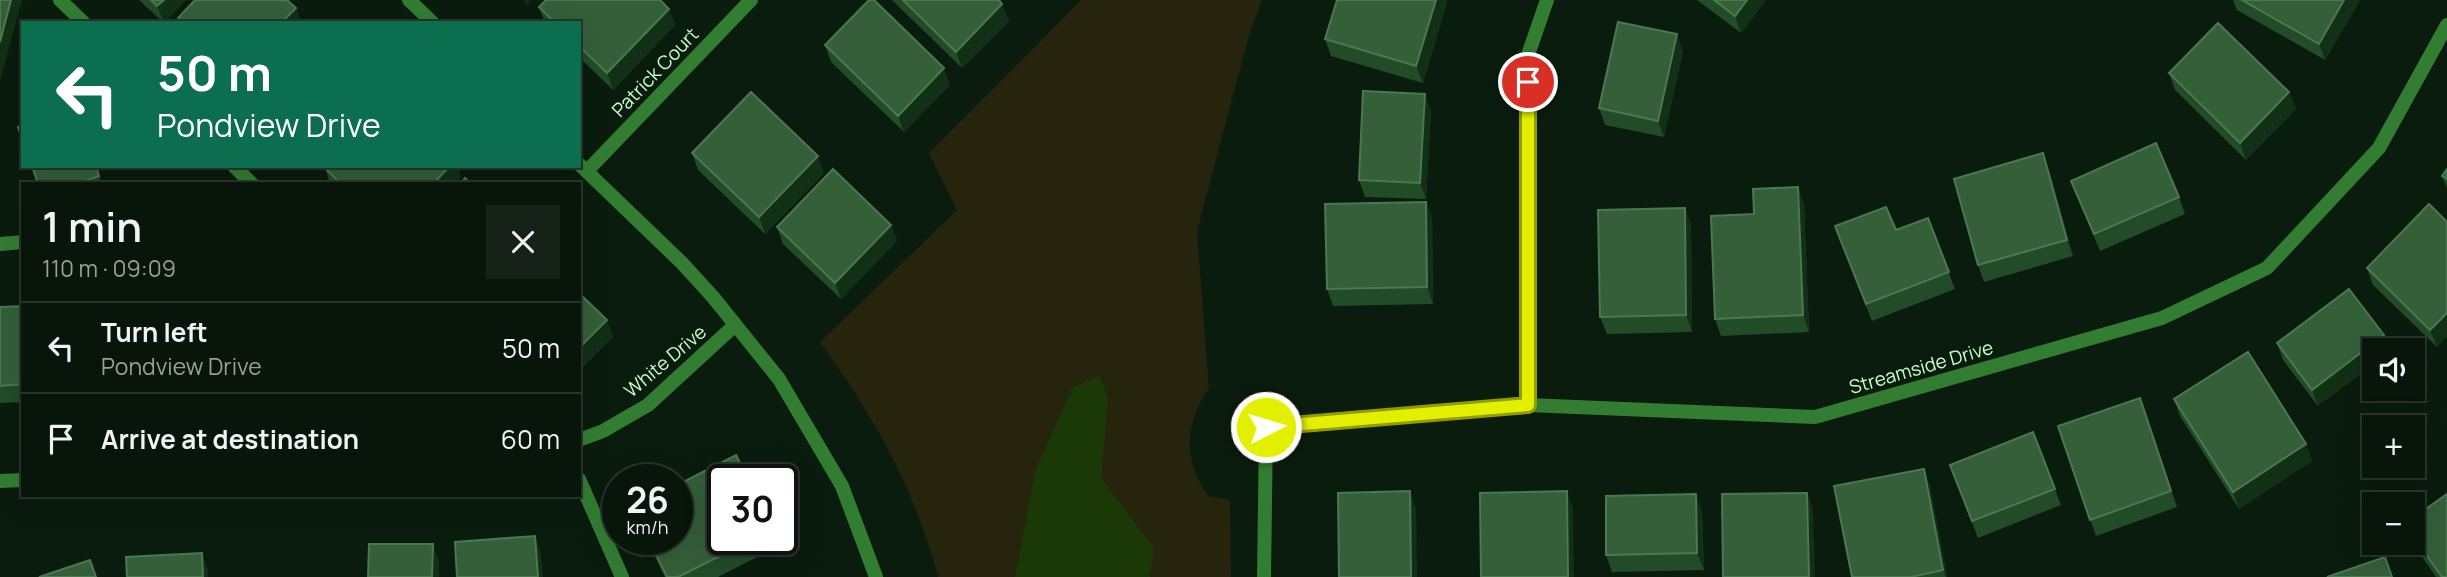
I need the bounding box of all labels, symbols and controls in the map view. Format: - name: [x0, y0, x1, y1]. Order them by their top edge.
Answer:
- street label: Patrick Court: [606, 22, 704, 122]
- text: 50 m: [157, 39, 272, 106]
- icon: left: [42, 49, 133, 140]
- pin: [1498, 52, 1558, 112]
- icon: arrive: [1509, 63, 1547, 101]
- text: Pondview Drive: [157, 103, 381, 147]
- text: 1 min: [42, 197, 142, 255]
- button: close: [486, 205, 560, 279]
- text: 110 m · 09:09: [42, 252, 176, 284]
- text: Turn left: [101, 314, 208, 350]
- street label: White Drive: [618, 319, 712, 403]
- icon: left: [42, 329, 80, 367]
- text: 50 m: [502, 330, 560, 366]
- street label: Streamside Drive: [1846, 334, 1996, 400]
- map controls: [2362, 338, 2425, 555]
- button: sound: [2362, 338, 2425, 401]
- text: Pondview Drive: [101, 350, 262, 382]
- position arrow: [1229, 390, 1303, 464]
- button: +: [2362, 415, 2425, 478]
- icon: arrive: [42, 420, 80, 458]
- text: Arrive at destination: [101, 421, 359, 457]
- text: 60 m: [501, 421, 560, 457]
- speed limit sign: 30: [707, 464, 798, 555]
- text: 26: [626, 476, 669, 524]
- button: −: [2362, 492, 2425, 555]
- text: km/h: [627, 515, 668, 539]

